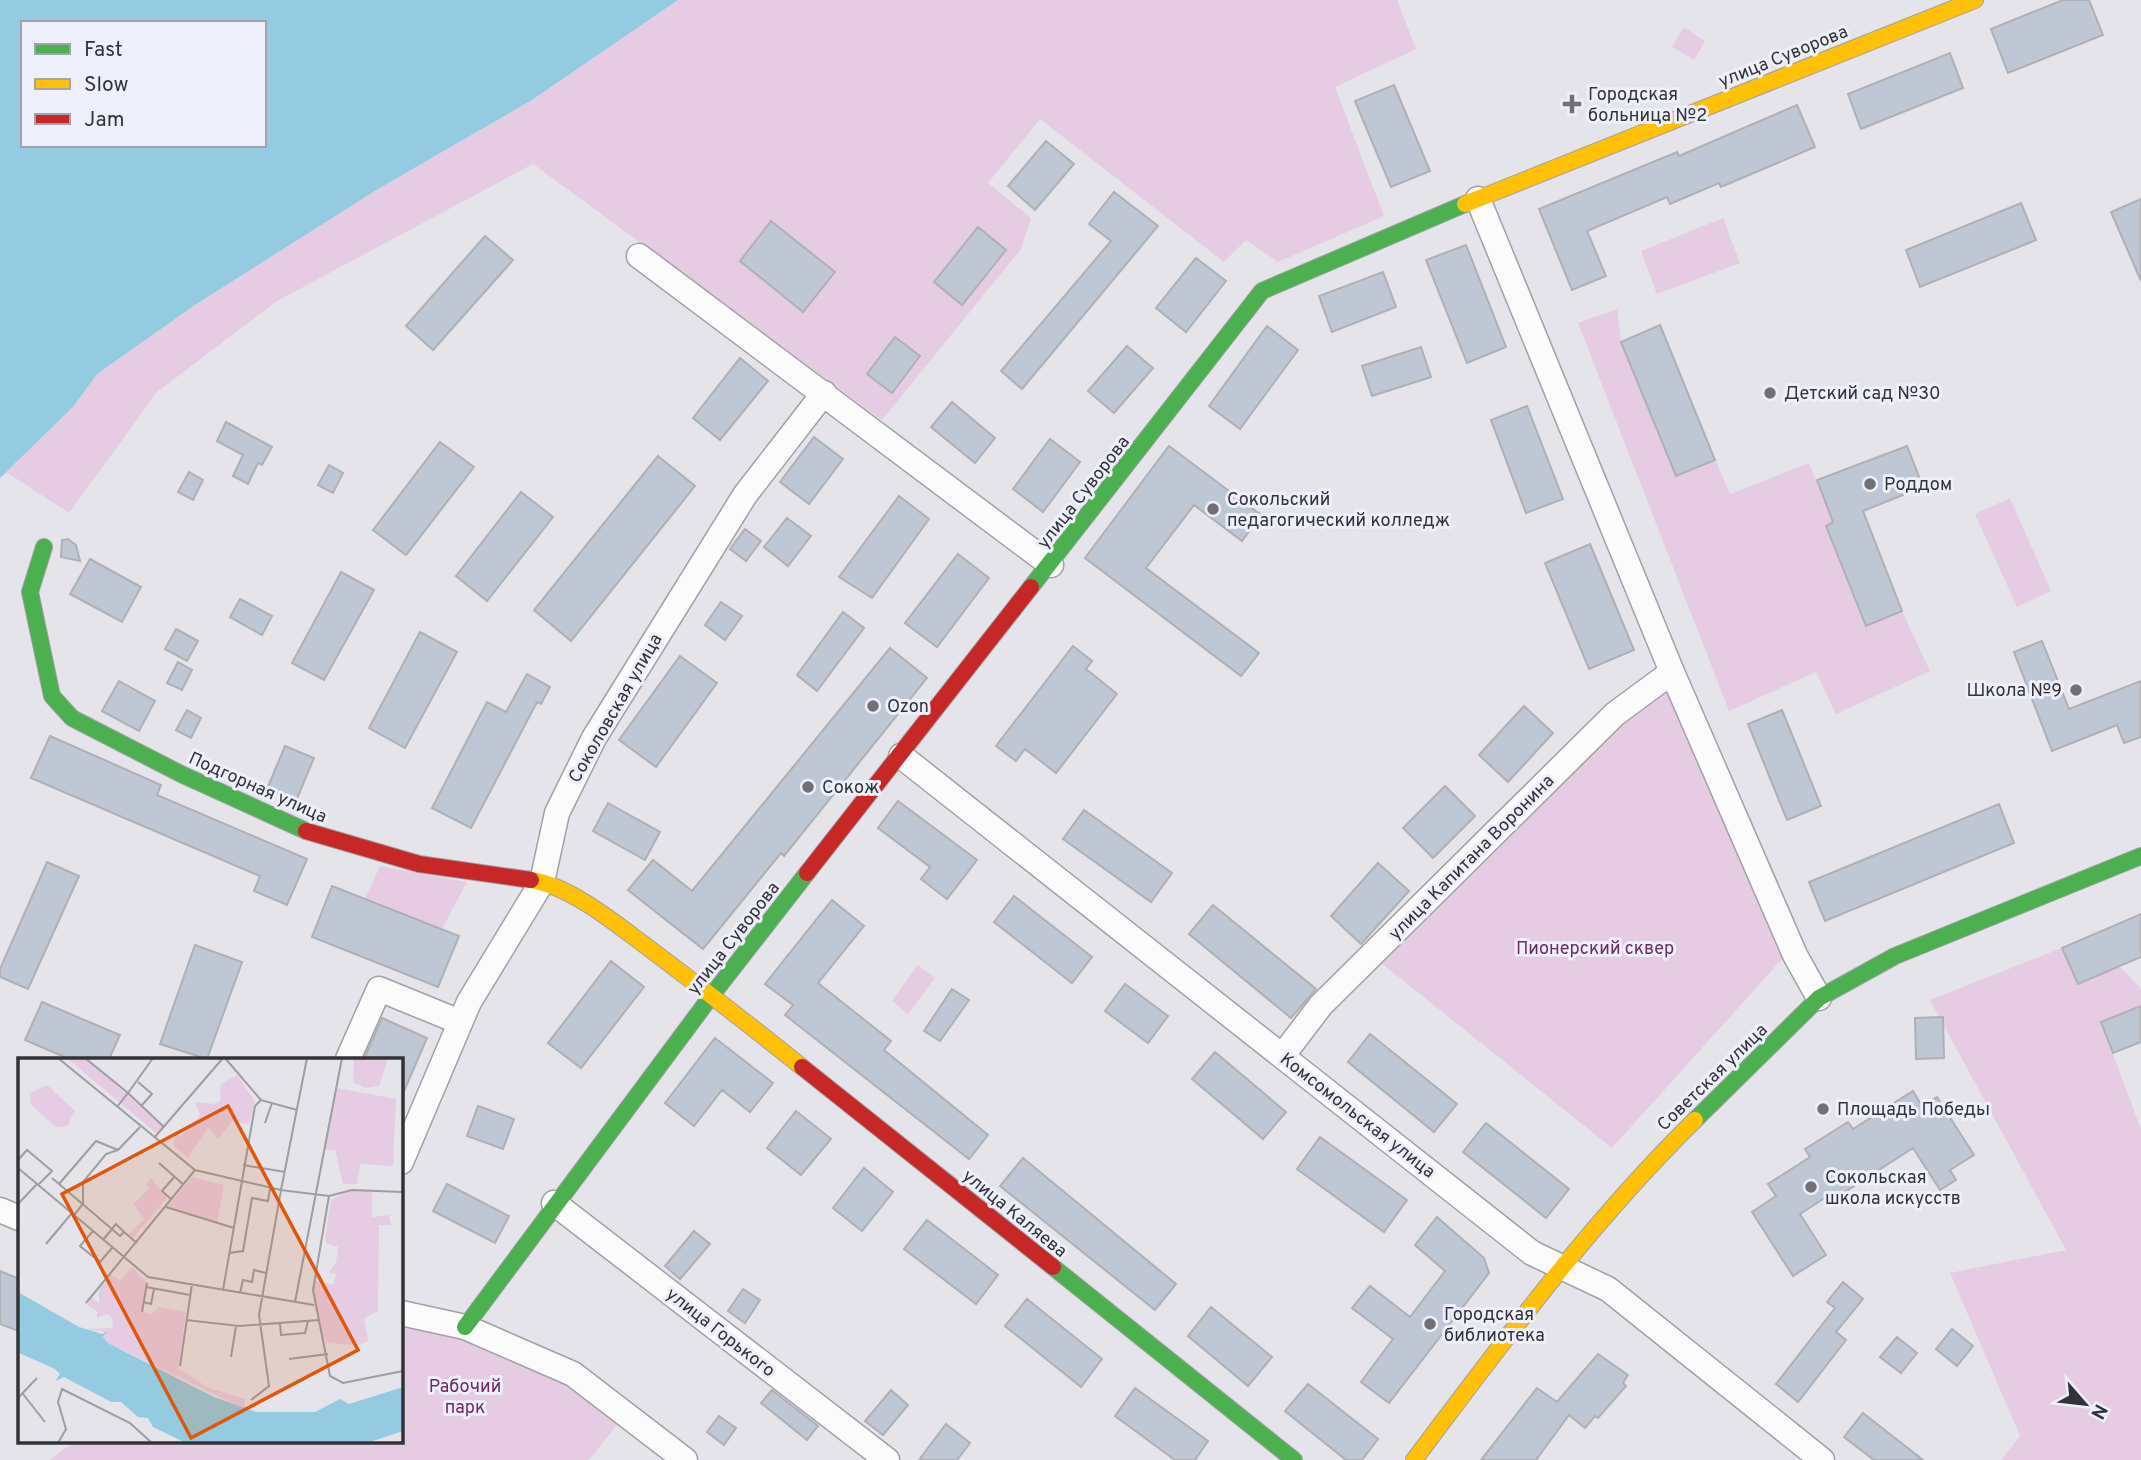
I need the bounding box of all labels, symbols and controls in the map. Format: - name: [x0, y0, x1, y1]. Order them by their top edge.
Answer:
- legend: [21, 21, 266, 147]
- street label: улица Суворова: [1716, 21, 1852, 94]
- text: Fast: [84, 37, 123, 64]
- text: Slow: [84, 72, 129, 99]
- place label: Городская больница №2: [1588, 84, 1707, 128]
- marker: Городская больница №2: [1562, 94, 1582, 114]
- text: Jam: [84, 107, 125, 134]
- place label: Детский сад №30: [1784, 383, 1940, 406]
- marker: Детский сад №30: [1762, 385, 1778, 401]
- street label: улица Суворова: [1033, 432, 1136, 554]
- place label: Роддом: [1884, 474, 1952, 497]
- marker: Роддом: [1862, 476, 1878, 492]
- place label: Сокольский педагогический колледж: [1227, 489, 1450, 533]
- marker: Сокольский педагогический колледж: [1205, 501, 1221, 517]
- street label: Соколовская улица: [564, 630, 668, 787]
- place label: Школа №9: [1966, 680, 2062, 703]
- marker: Школа №9: [2068, 682, 2084, 698]
- place label: Ozon: [887, 696, 929, 719]
- marker: Ozon: [865, 698, 881, 714]
- street label: Подгорная улица: [185, 748, 330, 829]
- street label: улица Капитана Воронина: [1384, 770, 1560, 946]
- place label: Сокож: [822, 777, 879, 800]
- marker: Сокож: [800, 779, 816, 795]
- street label: улица Суворова: [683, 878, 786, 1000]
- park label: Пионерский сквер: [1516, 938, 1674, 961]
- street label: Советская улица: [1653, 1019, 1773, 1137]
- street label: Комсомольская улица: [1275, 1048, 1439, 1184]
- inset map: [18, 1058, 402, 1442]
- place label: Площадь Победы: [1837, 1099, 1990, 1122]
- marker: Площадь Победы: [1815, 1101, 1831, 1117]
- street label: улица Каляева: [957, 1165, 1071, 1263]
- place label: Сокольская школа искусств: [1825, 1167, 1961, 1211]
- marker: Сокольская школа искусств: [1803, 1179, 1819, 1195]
- street label: улица Горького: [661, 1283, 779, 1383]
- place label: Городская библиотека: [1444, 1304, 1545, 1348]
- marker: Городская библиотека: [1422, 1316, 1438, 1332]
- north arrow: [2050, 1369, 2120, 1439]
- park label: Рабочий парк: [429, 1376, 501, 1420]
- text: N: [2084, 1399, 2112, 1423]

